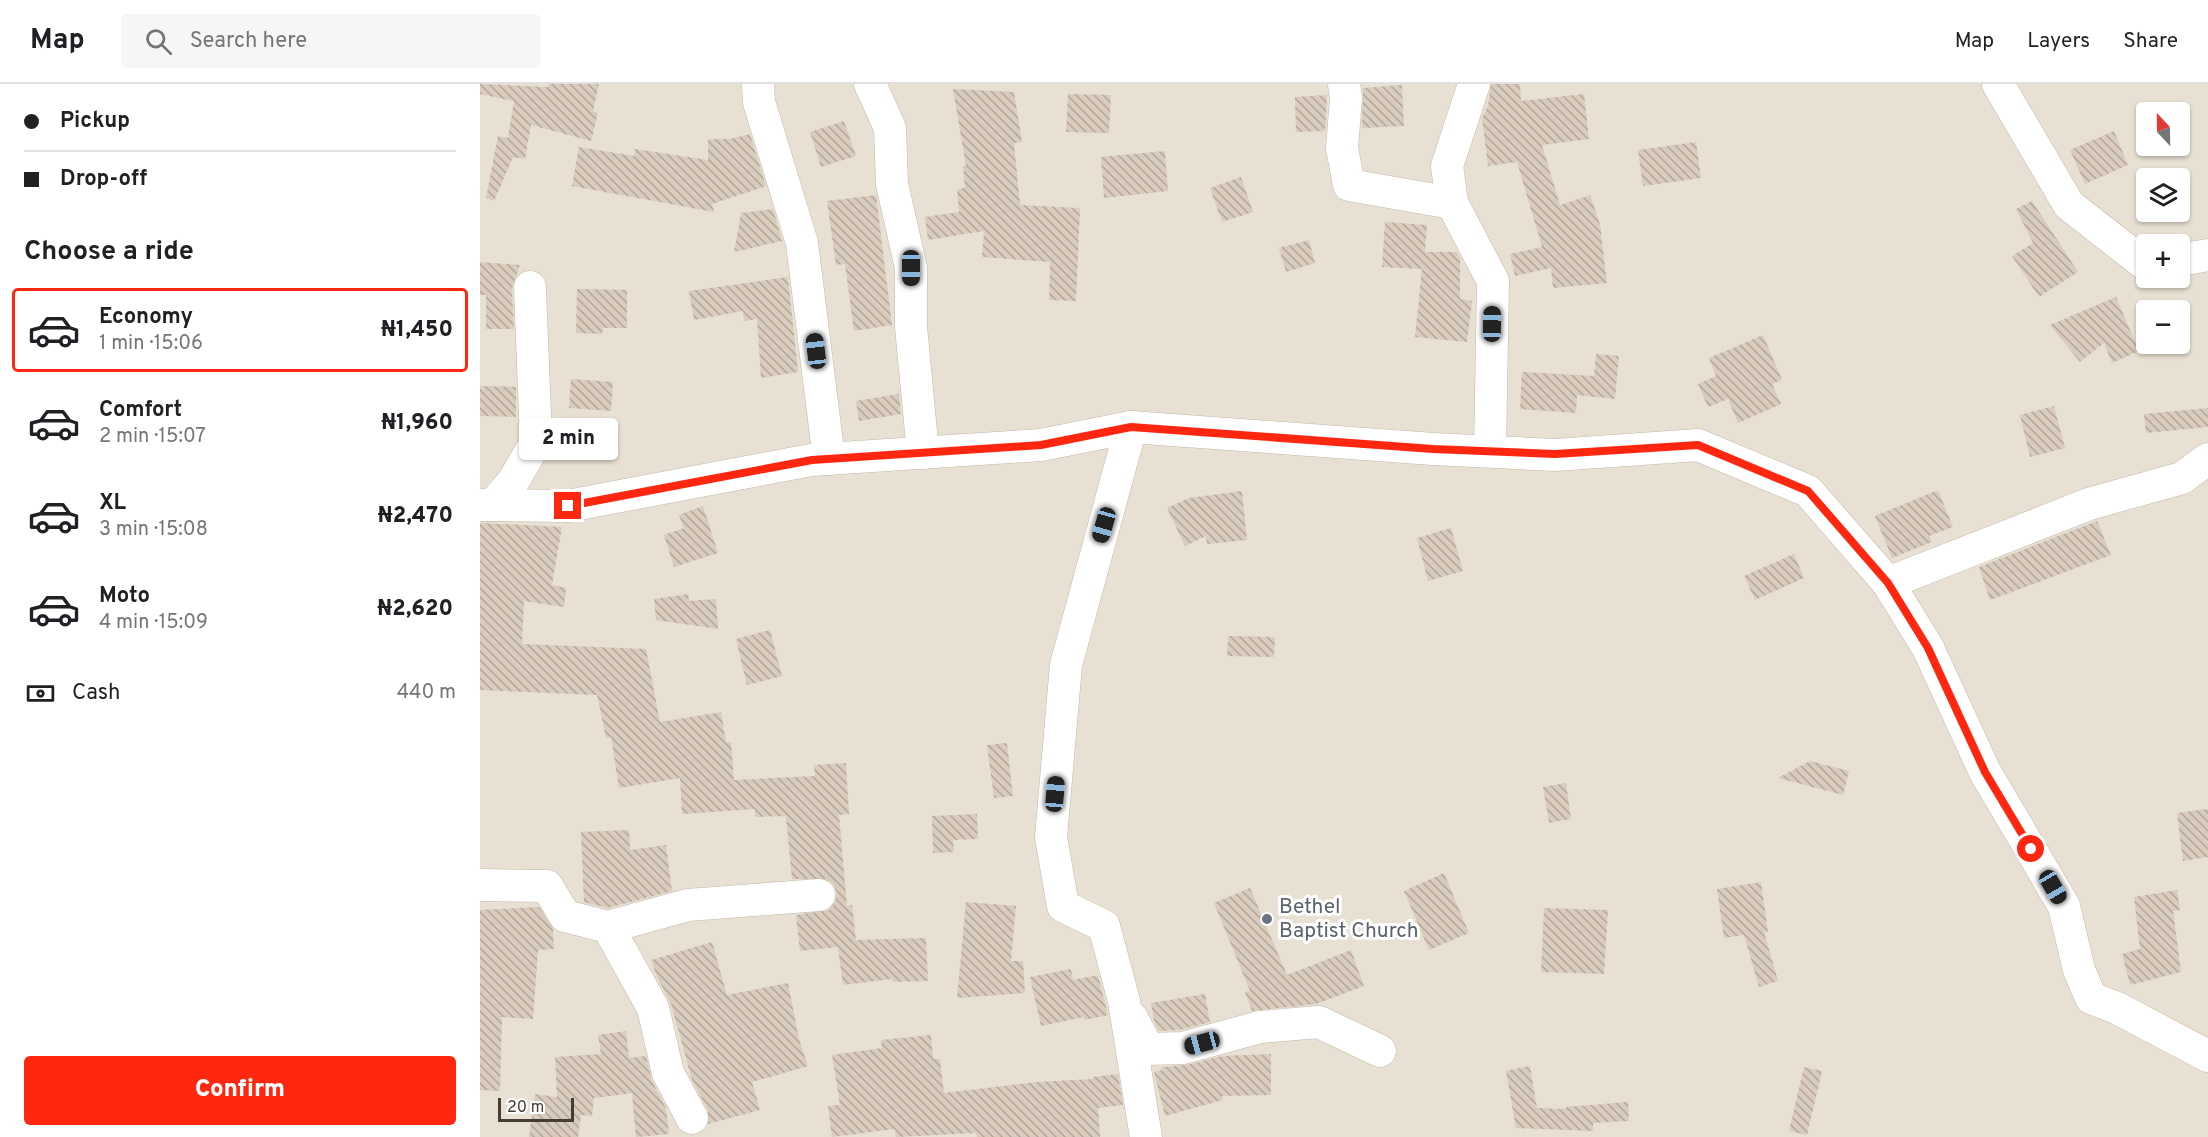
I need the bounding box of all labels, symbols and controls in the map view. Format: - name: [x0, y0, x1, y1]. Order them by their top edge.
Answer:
- search box: [121, 14, 541, 68]
- text: Map: [30, 23, 85, 59]
- icon: search: [142, 25, 175, 58]
- text: Search here: [190, 28, 307, 55]
- text: Map: [1955, 28, 1994, 55]
- text: Layers: [2027, 28, 2090, 55]
- text: Share: [2123, 28, 2178, 55]
- north arrow: [2136, 102, 2190, 156]
- map controls: [2136, 102, 2190, 354]
- text: Pickup: [60, 108, 130, 135]
- text: Drop-off: [60, 166, 147, 193]
- button: layers: [2136, 168, 2190, 222]
- button: +: [2136, 234, 2190, 288]
- text: Choose a ride: [24, 235, 194, 269]
- car: [902, 250, 920, 286]
- button: −: [2136, 300, 2190, 354]
- icon: car: [27, 303, 81, 357]
- text: Economy: [99, 304, 193, 331]
- car: [1483, 306, 1501, 342]
- text: ₦1,450: [381, 317, 453, 344]
- text: 1 min · 15:06: [99, 331, 203, 357]
- car: [805, 332, 827, 370]
- icon: car: [27, 396, 81, 450]
- text: Comfort: [99, 397, 182, 424]
- text: ₦1,960: [381, 410, 453, 437]
- callout: 2 min: [518, 419, 618, 461]
- text: 2 min · 15:07: [99, 424, 206, 450]
- text: 2 min: [542, 426, 595, 452]
- icon: car: [27, 489, 81, 543]
- text: XL: [99, 490, 126, 517]
- route end: [554, 492, 581, 519]
- text: ₦2,470: [378, 503, 453, 530]
- car: [1090, 505, 1118, 545]
- text: 3 min · 15:08: [99, 517, 208, 543]
- icon: car: [27, 582, 81, 636]
- text: Moto: [99, 583, 150, 610]
- text: ₦2,620: [377, 596, 453, 623]
- text: 4 min · 15:09: [99, 610, 208, 636]
- icon: cash: [24, 677, 57, 710]
- text: Cash: [72, 680, 121, 707]
- text: 440 m: [397, 680, 456, 706]
- car: [1044, 775, 1066, 813]
- route start: [2017, 835, 2044, 862]
- car: [2036, 867, 2070, 907]
- place label: Bethel Baptist Church: [1279, 894, 1419, 945]
- marker: Bethel Baptist Church: [1260, 912, 1274, 926]
- car: [1182, 1030, 1222, 1056]
- button: Confirm: [24, 1056, 456, 1125]
- scale bar: [498, 1095, 574, 1122]
- text: 20 m: [507, 1098, 544, 1118]

